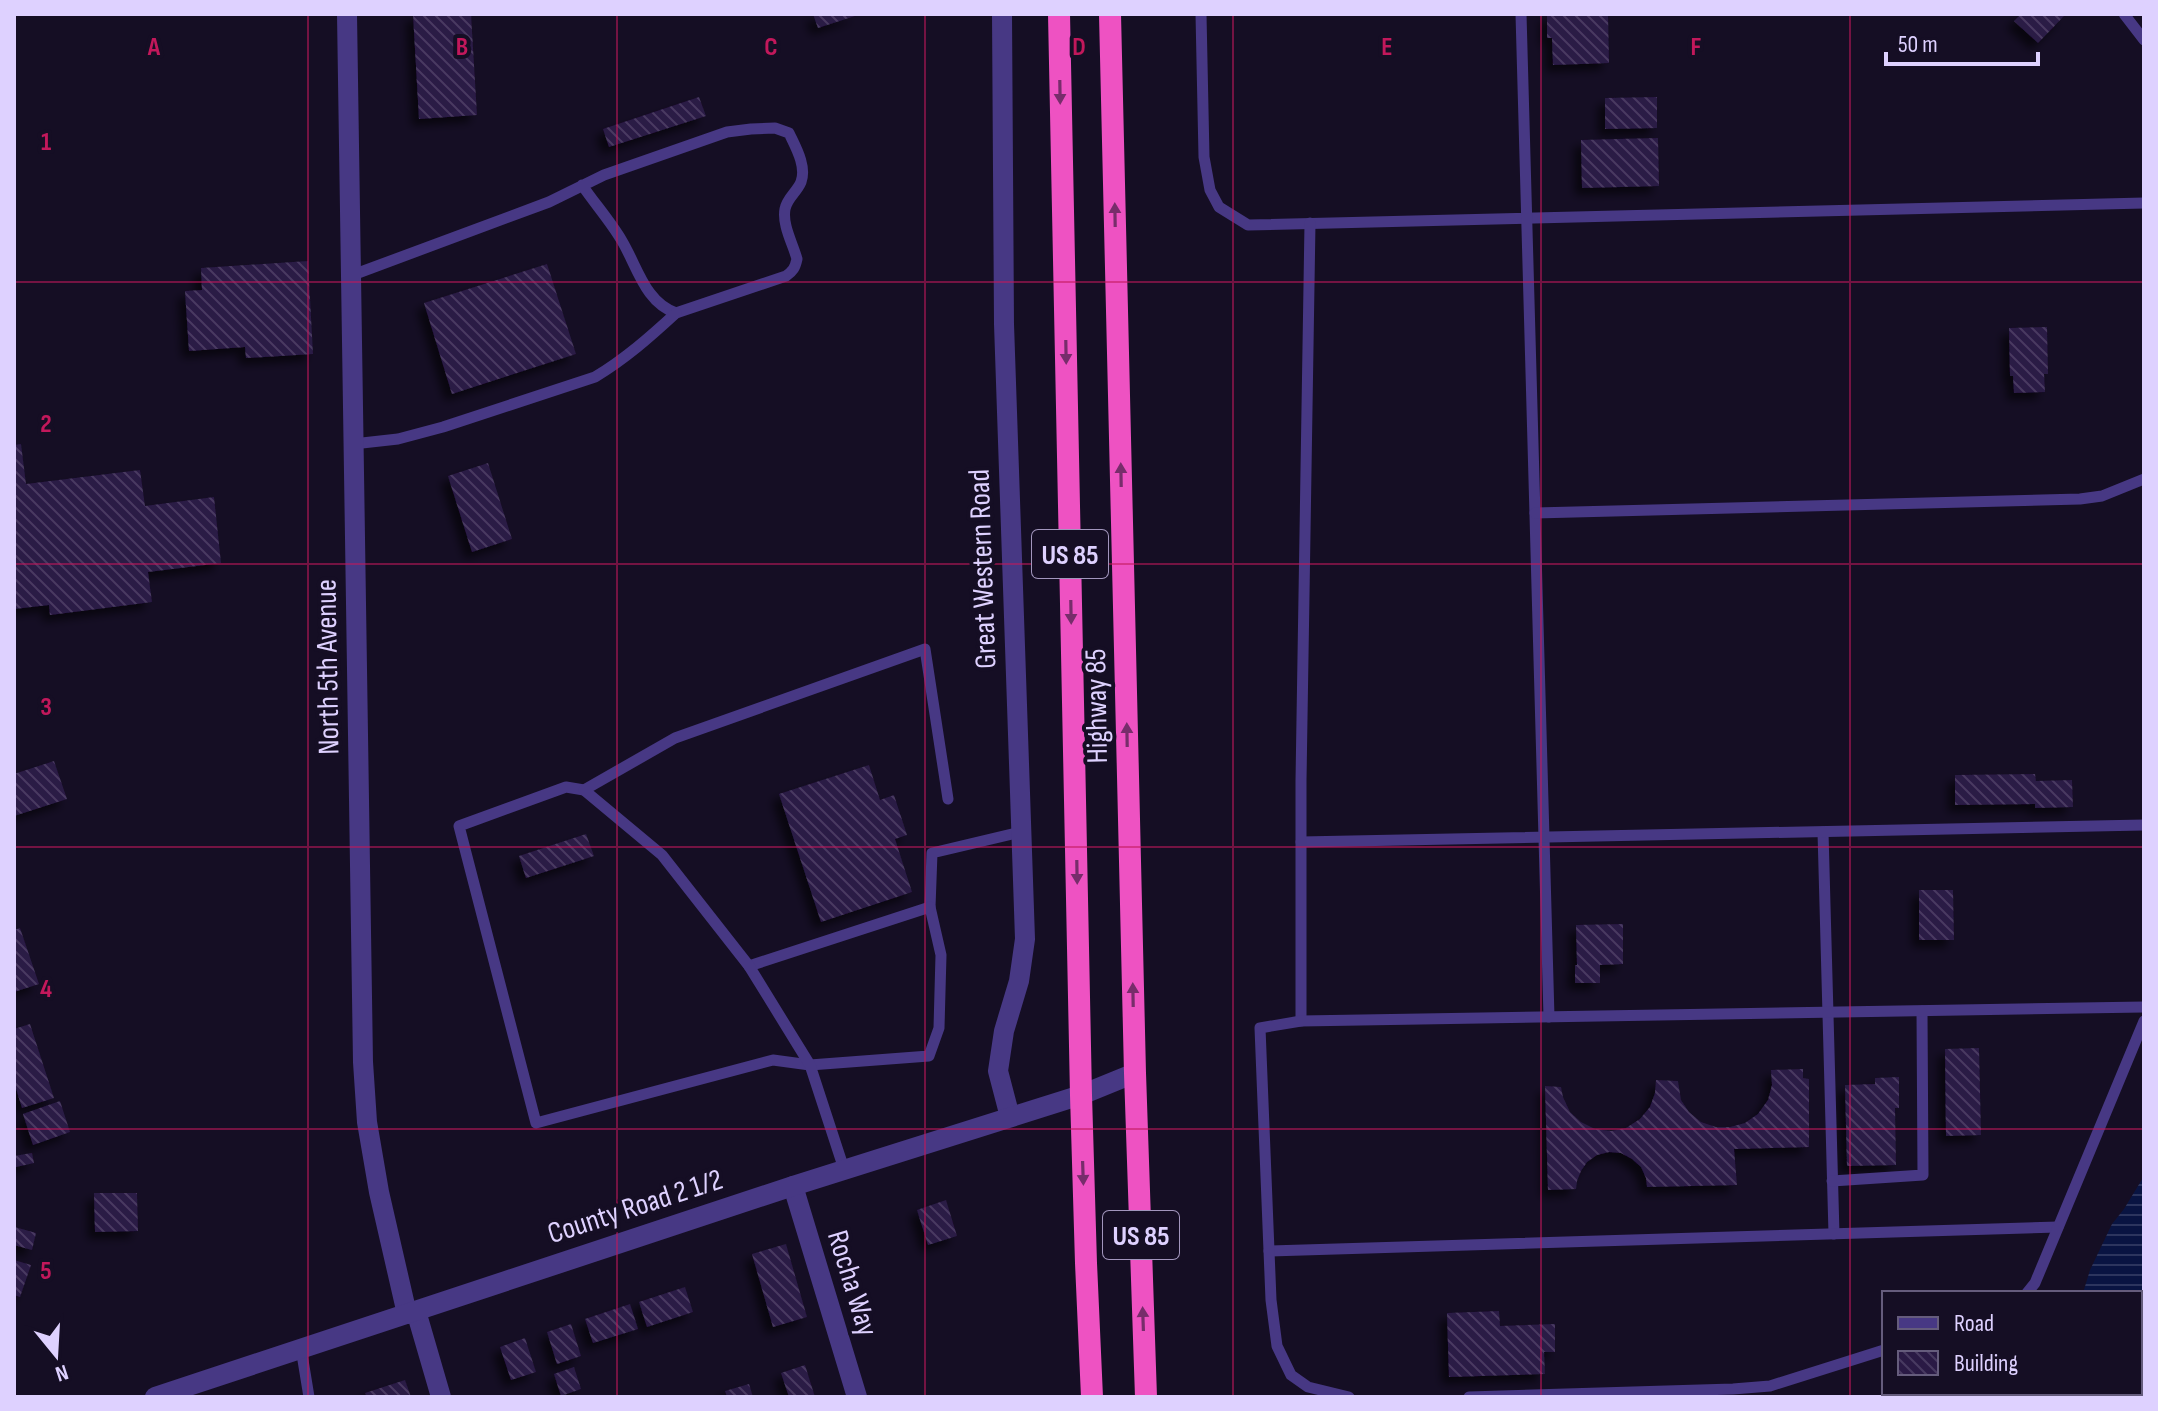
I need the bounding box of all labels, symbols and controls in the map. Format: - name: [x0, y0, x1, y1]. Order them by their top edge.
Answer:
- scale bar: [1886, 16, 2038, 66]
- text: 50 m: [1898, 30, 1938, 59]
- text: A: [147, 32, 161, 63]
- text: B: [456, 32, 468, 63]
- text: C: [764, 32, 778, 63]
- text: D: [1072, 32, 1086, 63]
- text: E: [1381, 32, 1393, 63]
- text: F: [1691, 32, 1702, 63]
- one-way arrow: [1054, 80, 1067, 105]
- text: 1: [41, 127, 51, 158]
- one-way arrow: [1108, 202, 1121, 227]
- one-way arrow: [1059, 340, 1072, 365]
- text: 2: [40, 409, 52, 440]
- one-way arrow: [1114, 462, 1127, 487]
- street label: Great Western Road: [962, 469, 1004, 669]
- road number: US 85: [1032, 530, 1108, 578]
- street label: North 5th Avenue: [308, 579, 348, 755]
- one-way arrow: [1065, 600, 1078, 625]
- street label: Highway 85: [1078, 648, 1116, 764]
- text: 3: [40, 692, 52, 723]
- one-way arrow: [1121, 722, 1133, 747]
- one-way arrow: [1070, 860, 1083, 885]
- text: 4: [40, 974, 52, 1005]
- one-way arrow: [1127, 982, 1140, 1007]
- one-way arrow: [1077, 1161, 1090, 1186]
- street label: County Road 2 1/2: [543, 1162, 727, 1252]
- road number: US 85: [1103, 1211, 1179, 1259]
- street label: Rocha Way: [819, 1226, 885, 1341]
- text: 5: [40, 1256, 52, 1287]
- legend: [1882, 1291, 2142, 1395]
- one-way arrow: [1137, 1306, 1150, 1331]
- text: Road: [1954, 1309, 1994, 1338]
- north arrow: [16, 1315, 96, 1395]
- text: Building: [1954, 1349, 2018, 1378]
- text: N: [52, 1358, 71, 1387]

